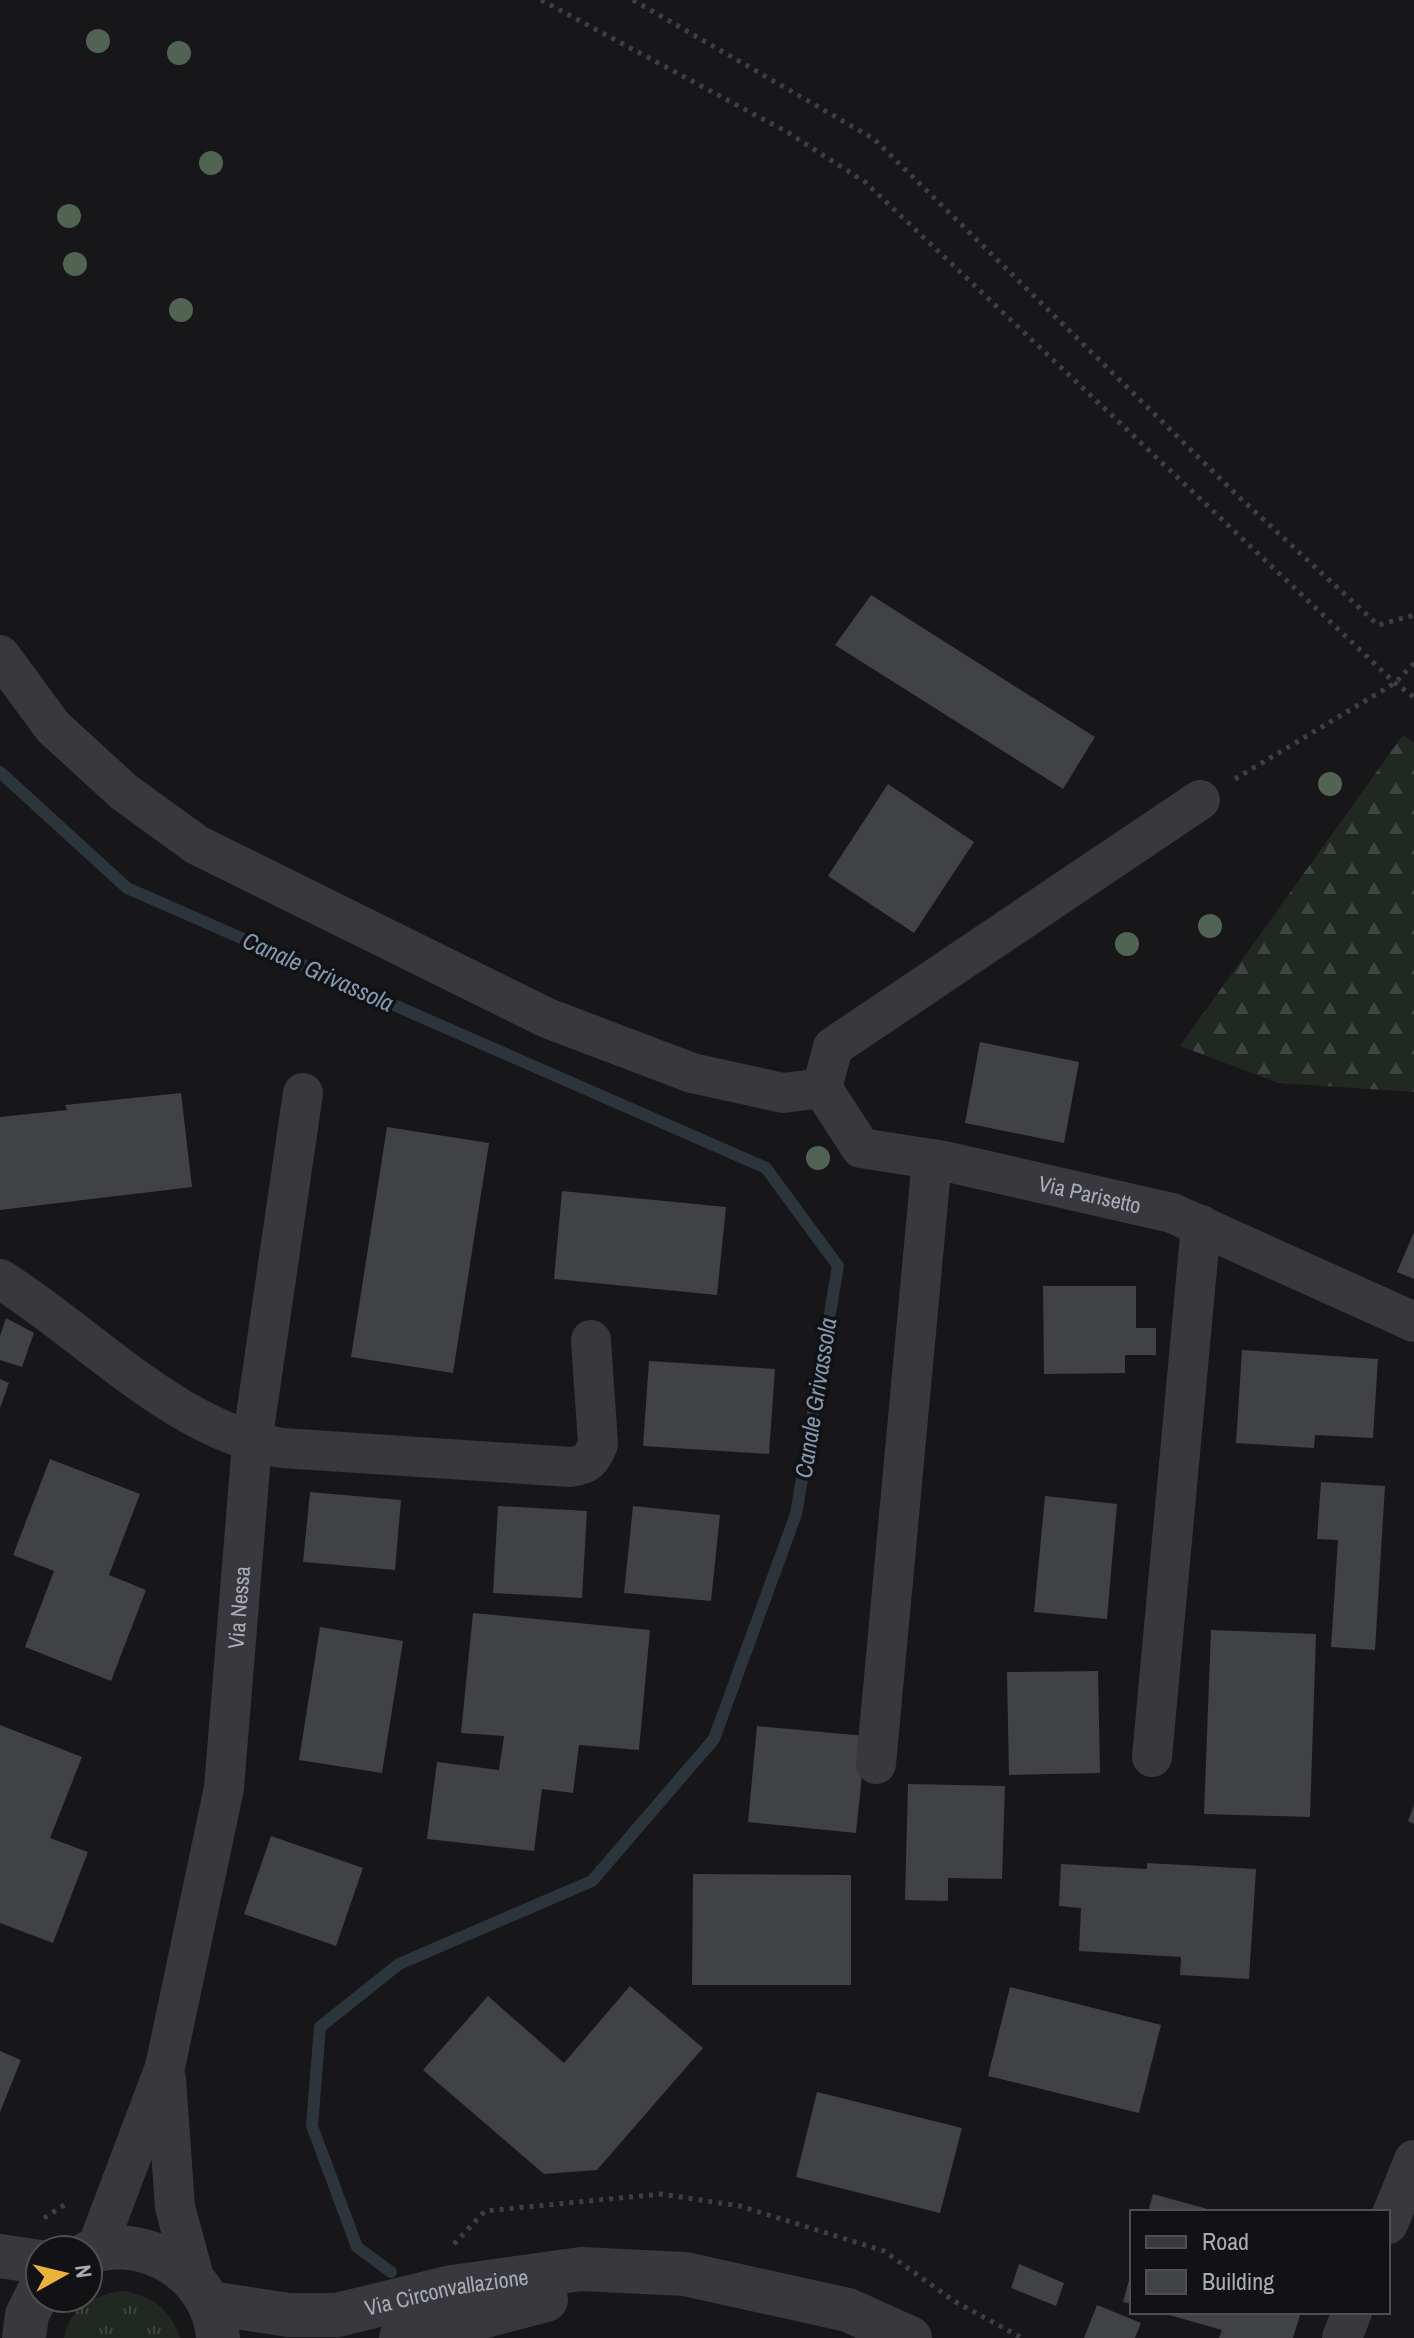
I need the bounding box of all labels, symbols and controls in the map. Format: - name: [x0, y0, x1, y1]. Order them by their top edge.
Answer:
- water label: Canale Grivassola: [238, 924, 399, 1019]
- street label: Via Parisetto: [1036, 1168, 1144, 1220]
- water label: Canale Grivassola: [787, 1315, 843, 1480]
- street label: Via Nessa: [220, 1565, 257, 1650]
- legend: [1130, 2210, 1390, 2314]
- text: Road: [1202, 2225, 1249, 2257]
- north arrow: [24, 2234, 104, 2314]
- street label: Via Circonvallazione: [362, 2262, 530, 2323]
- text: N: [68, 2263, 100, 2280]
- text: Building: [1202, 2265, 1274, 2297]

